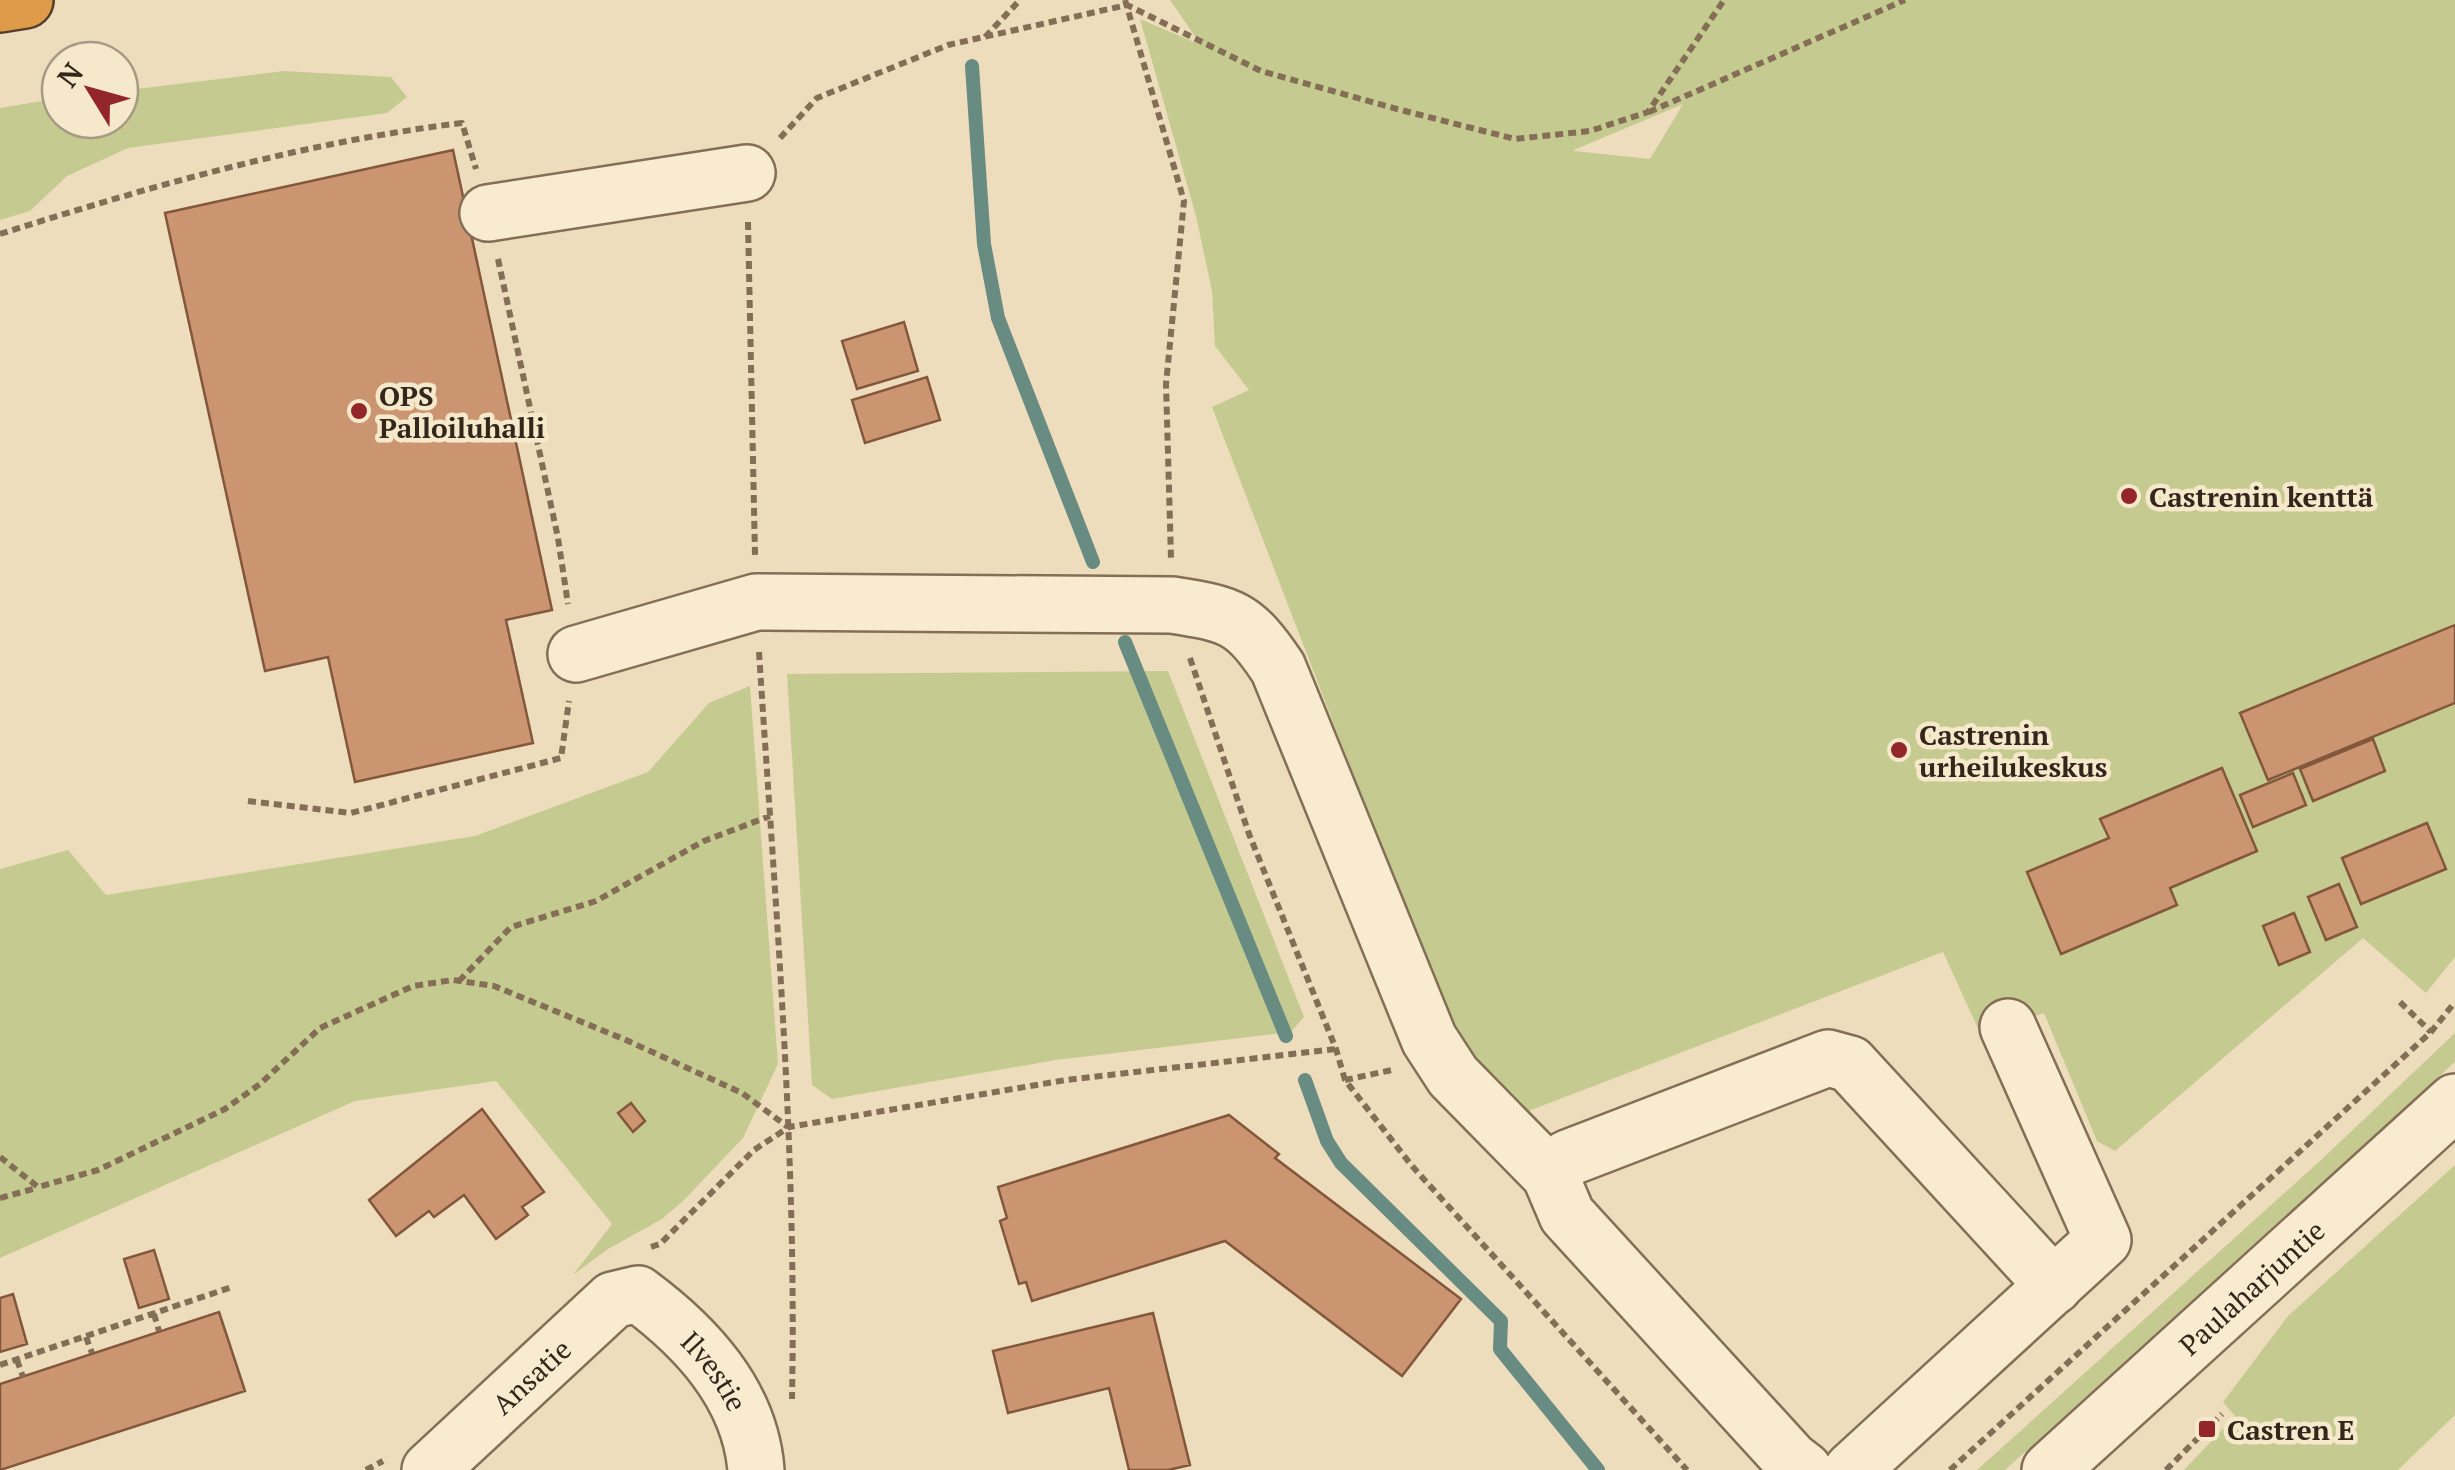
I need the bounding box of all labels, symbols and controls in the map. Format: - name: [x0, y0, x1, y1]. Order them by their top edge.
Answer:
- north arrow: [40, 40, 140, 140]
- text: N: [48, 55, 91, 94]
- place label: OPS Palloiluhalli: [379, 377, 545, 446]
- marker: OPS Palloiluhalli: [348, 400, 370, 422]
- place label: Castrenin kenttä: [2149, 478, 2374, 515]
- marker: Castrenin kenttä: [2118, 485, 2140, 507]
- place label: Castrenin urheilukeskus: [1919, 716, 2107, 785]
- marker: Castrenin urheilukeskus: [1888, 739, 1910, 761]
- street label: Paulaharjuntie: [2171, 1211, 2332, 1363]
- street label: Ilvestie: [673, 1322, 757, 1417]
- street label: Ansatie: [484, 1330, 578, 1422]
- place label: Castren E: [2227, 1411, 2354, 1448]
- marker: Castren E: [2196, 1418, 2218, 1440]

